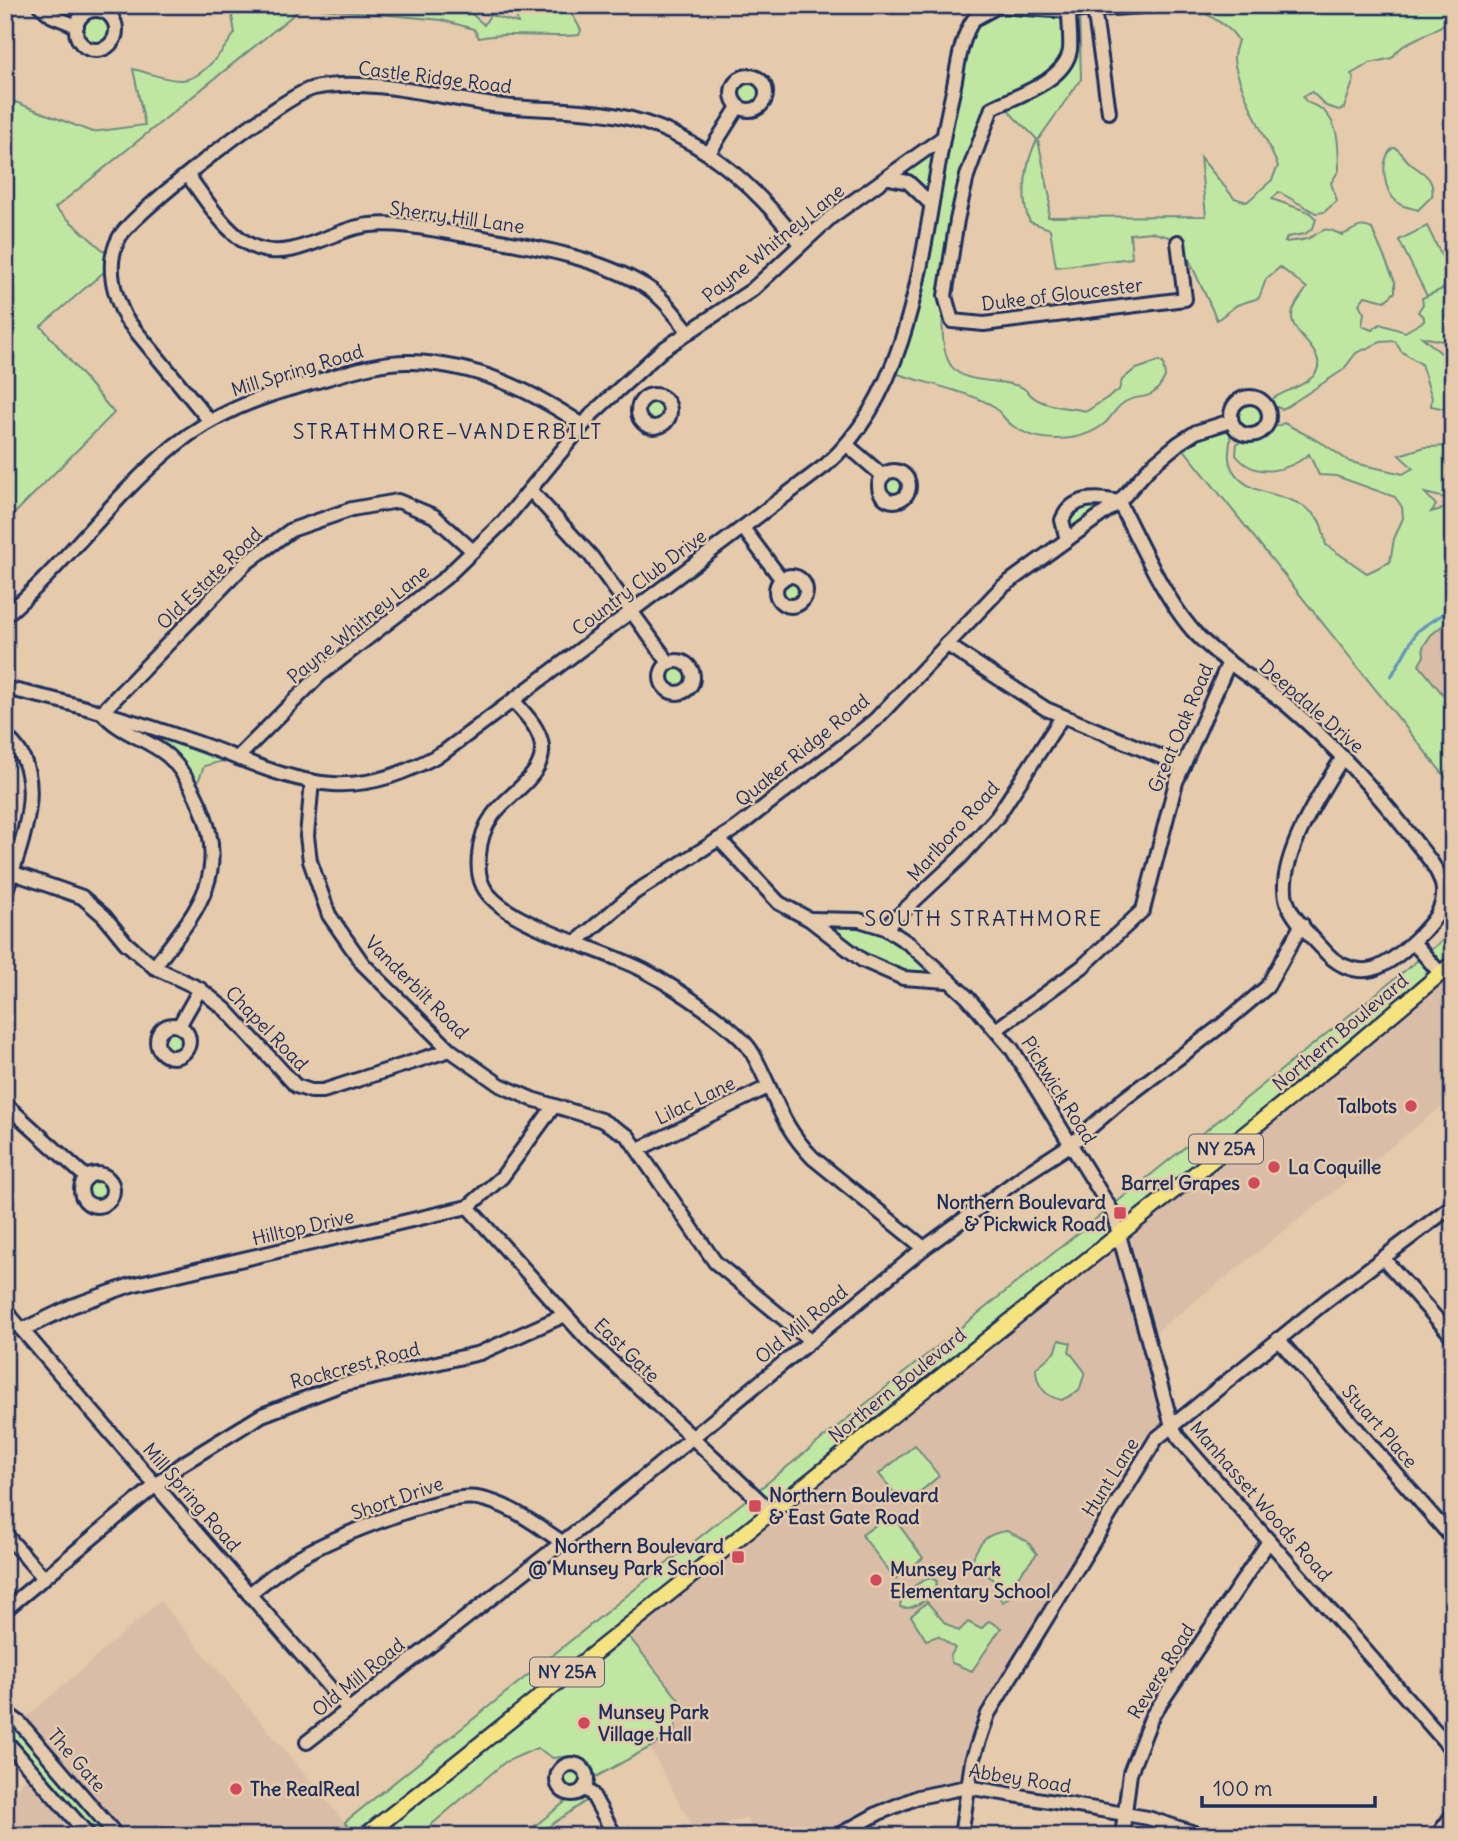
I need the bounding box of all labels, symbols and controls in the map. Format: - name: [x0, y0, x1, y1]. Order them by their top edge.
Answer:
- street label: Castle Ridge Road: [357, 56, 513, 98]
- street label: Payne Whitney Lane: [697, 178, 849, 308]
- street label: Sherry Hill Lane: [388, 196, 526, 238]
- street label: Duke of Gloucester: [980, 272, 1144, 316]
- street label: Mill Spring Road: [228, 339, 366, 401]
- district label: STRATHMORE–VANDERBILT: [293, 418, 603, 445]
- street label: Old Estate Road: [151, 522, 267, 634]
- street label: Country Club Drive: [567, 524, 711, 640]
- street label: Payne Whitney Lane: [282, 559, 434, 689]
- street label: Deepdale Drive: [1255, 654, 1369, 758]
- street label: Great Oak Road: [1142, 660, 1218, 796]
- street label: Quaker Ridge Road: [730, 689, 874, 811]
- street label: Marlboro Road: [902, 776, 1004, 886]
- district label: SOUTH STRATHMORE: [865, 905, 1103, 932]
- street label: Vanderbilt Road: [360, 930, 474, 1044]
- street label: Northern Boulevard: [1267, 968, 1413, 1096]
- street label: Chapel Road: [221, 981, 313, 1075]
- street label: Pickwick Road: [1016, 1032, 1102, 1148]
- street label: Lilac Lane: [651, 1070, 739, 1130]
- place label: Talbots: [1337, 1094, 1397, 1118]
- marker: Talbots: [1403, 1098, 1419, 1114]
- road number: NY 25A: [1189, 1134, 1263, 1164]
- place label: La Coquille: [1288, 1155, 1381, 1179]
- marker: La Coquille: [1266, 1159, 1282, 1175]
- place label: Barrel Grapes: [1121, 1171, 1240, 1195]
- marker: Barrel Grapes: [1246, 1175, 1262, 1191]
- place label: Northern Boulevard & Pickwick Road: [936, 1190, 1106, 1236]
- street label: Hilltop Drive: [250, 1204, 356, 1250]
- marker: Northern Boulevard & Pickwick Road: [1112, 1205, 1128, 1221]
- street label: Old Mill Road: [750, 1279, 852, 1369]
- street label: East Gate: [589, 1313, 665, 1387]
- street label: Northern Boulevard: [824, 1322, 970, 1448]
- street label: Rockcrest Road: [288, 1336, 422, 1394]
- street label: Stuart Place: [1337, 1379, 1423, 1473]
- street label: Manhasset Woods Road: [1185, 1416, 1337, 1586]
- street label: Hunt Lane: [1076, 1433, 1144, 1521]
- street label: Mill Spring Road: [138, 1438, 246, 1556]
- street label: Short Drive: [348, 1471, 446, 1525]
- place label: Northern Boulevard & East Gate Road: [769, 1483, 939, 1529]
- marker: Northern Boulevard & East Gate Road: [747, 1498, 763, 1514]
- place label: Northern Boulevard @ Munsey Park School: [528, 1534, 724, 1580]
- marker: Northern Boulevard @ Munsey Park School: [730, 1549, 746, 1565]
- place label: Munsey Park Elementary School: [890, 1557, 1051, 1603]
- marker: Munsey Park Elementary School: [868, 1572, 884, 1588]
- street label: Revere Road: [1122, 1619, 1200, 1723]
- street label: Old Mill Road: [307, 1632, 409, 1722]
- road number: NY 25A: [530, 1658, 604, 1686]
- place label: Munsey Park Village Hall: [598, 1700, 709, 1746]
- marker: Munsey Park Village Hall: [576, 1715, 592, 1731]
- street label: The Gate: [43, 1723, 111, 1797]
- street label: Abbey Road: [967, 1758, 1073, 1798]
- scale bar: [1202, 1764, 1376, 1808]
- text: 100 m: [1213, 1775, 1272, 1802]
- place label: The RealReal: [250, 1777, 360, 1801]
- marker: The RealReal: [228, 1781, 244, 1797]

